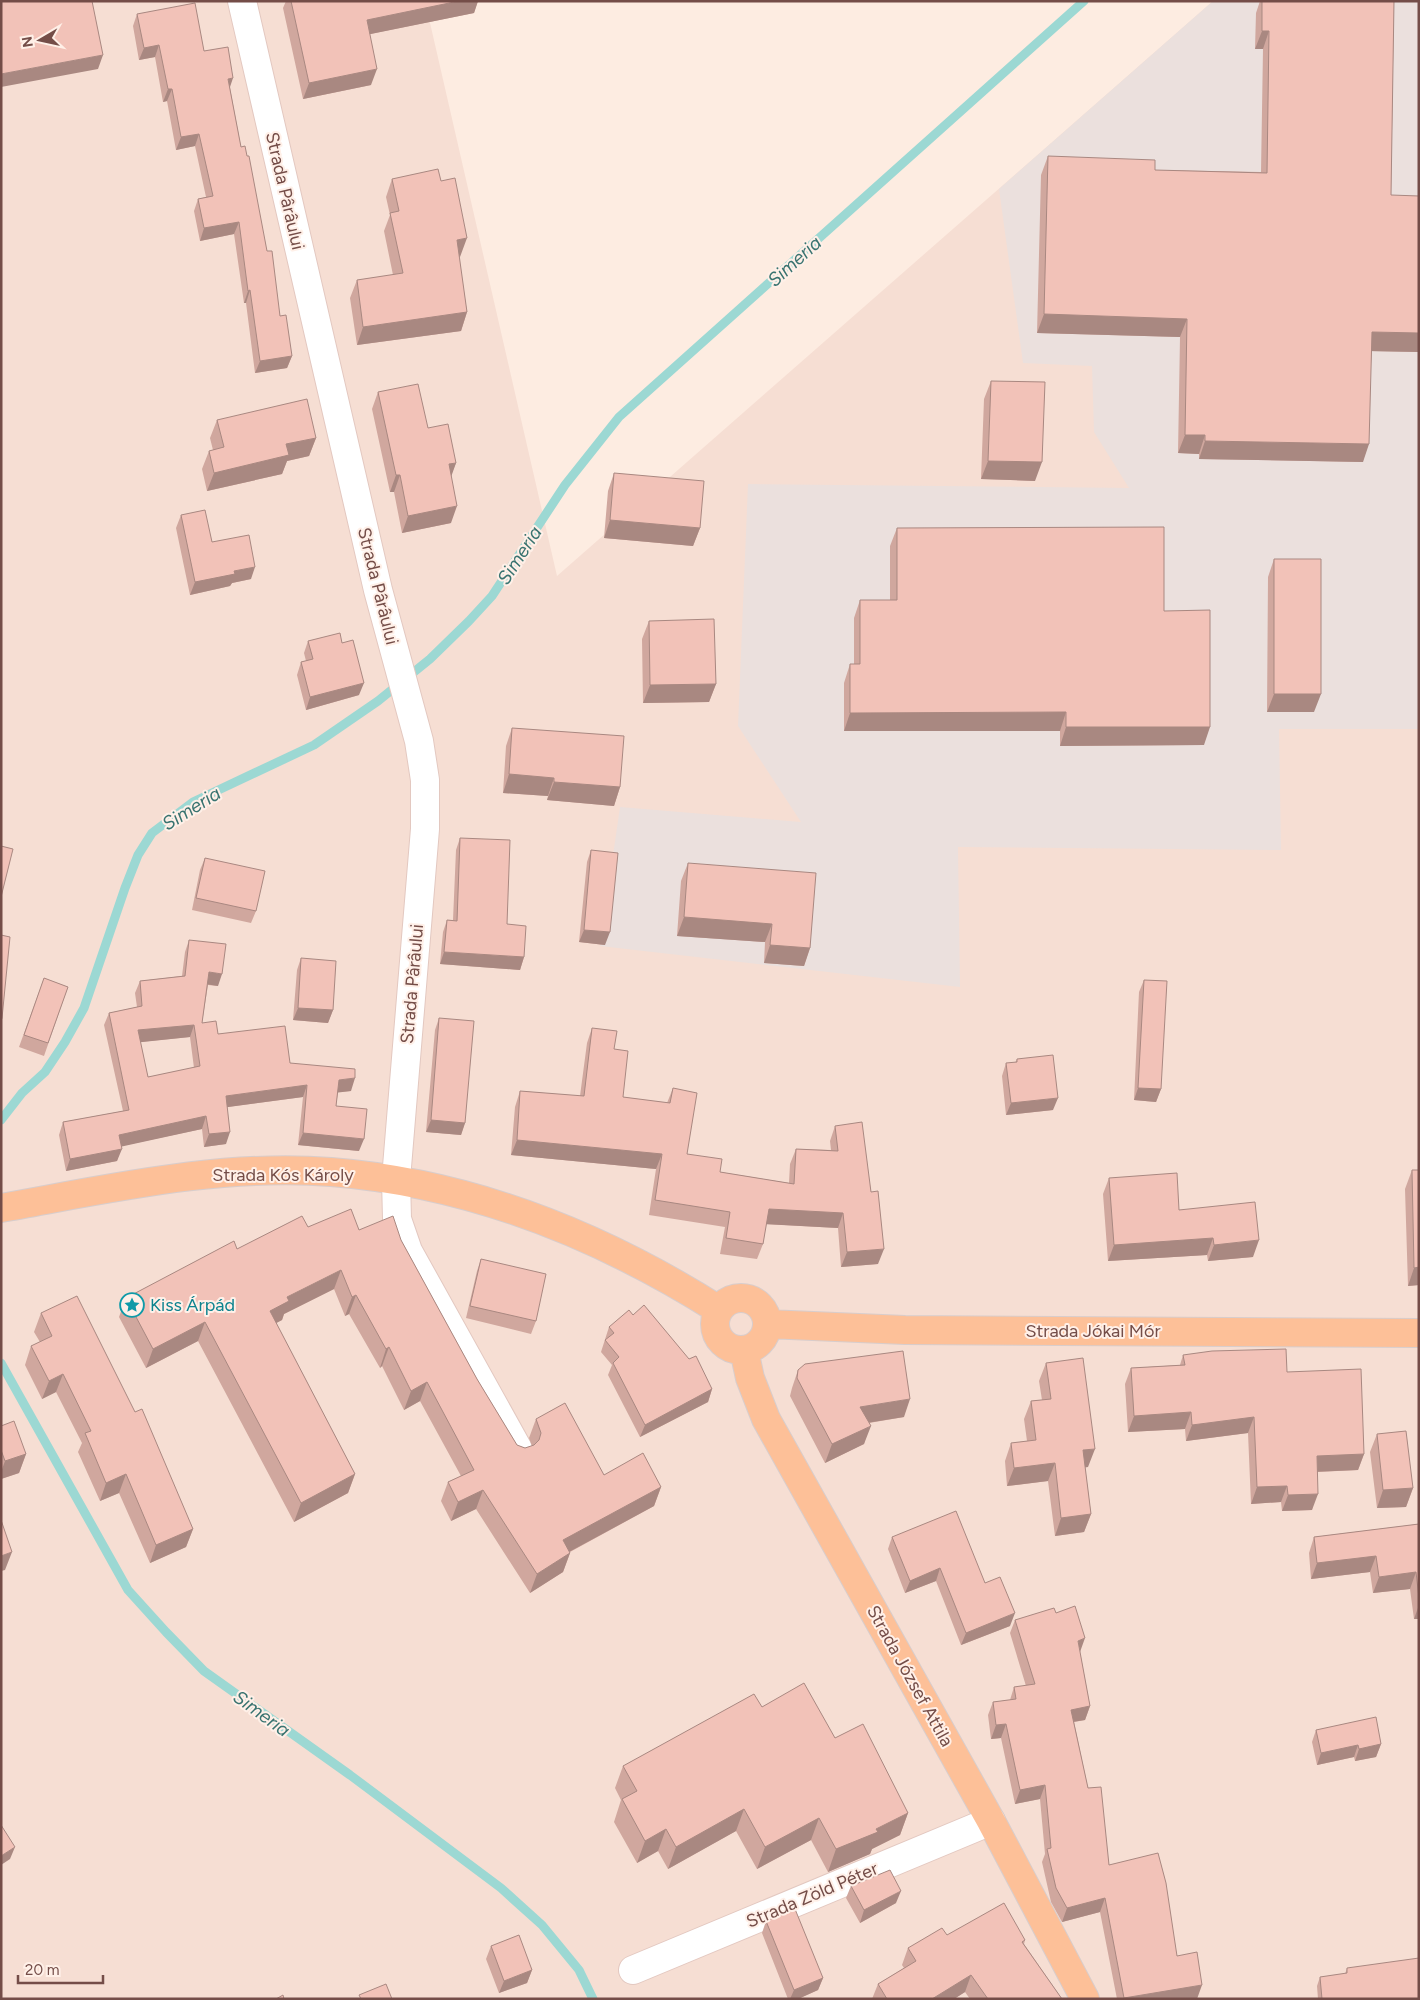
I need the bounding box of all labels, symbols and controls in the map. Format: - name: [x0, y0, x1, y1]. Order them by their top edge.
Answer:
- north arrow: [15, 15, 65, 65]
- text: N: [18, 35, 37, 49]
- street label: Strada Pârâului: [261, 130, 309, 252]
- water label: Simeria: [763, 231, 826, 292]
- water label: Simeria: [492, 522, 547, 589]
- street label: Strada Pârâului: [353, 525, 403, 647]
- water label: Simeria: [158, 782, 225, 835]
- street label: Strada Pârâului: [396, 923, 428, 1045]
- street label: Strada Kós Károly: [212, 1164, 354, 1186]
- place icon: Kiss Árpád: [119, 1292, 145, 1318]
- place label: Kiss Árpád: [150, 1294, 235, 1316]
- street label: Strada Jókai Mór: [1025, 1320, 1161, 1342]
- street label: Strada József Attila: [862, 1601, 958, 1751]
- water label: Simeria: [229, 1685, 295, 1742]
- street label: Strada Zöld Péter: [743, 1857, 881, 1933]
- scale bar: [18, 1952, 102, 1984]
- text: 20 m: [25, 1961, 59, 1979]

